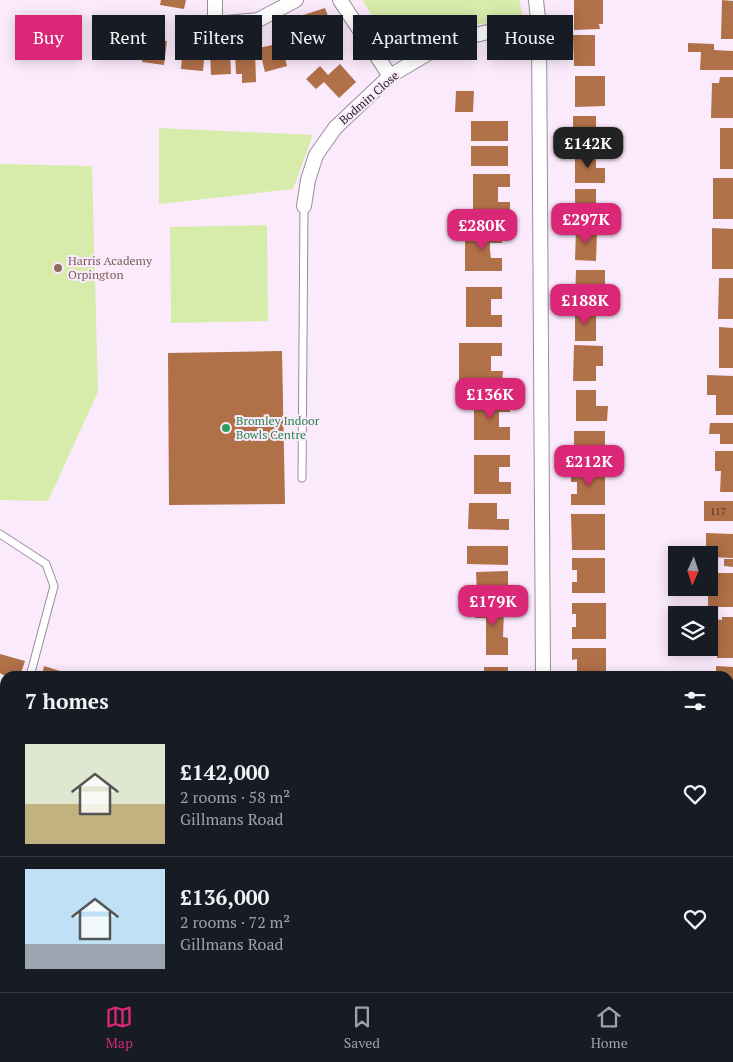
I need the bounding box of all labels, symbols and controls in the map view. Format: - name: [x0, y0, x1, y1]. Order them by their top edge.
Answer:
- chip: Buy: [15, 15, 82, 60]
- chip: Rent: [92, 15, 165, 60]
- chip: Filters: [175, 15, 262, 60]
- chip: New: [272, 15, 343, 60]
- chip: Apartment: [353, 15, 477, 60]
- chip: House: [487, 15, 573, 60]
- street label: Bodmin Close: [336, 68, 401, 128]
- pin: £142K: [553, 126, 623, 169]
- text: £142K: [564, 132, 612, 154]
- pin: £297K: [551, 202, 621, 245]
- pin: £280K: [447, 208, 517, 251]
- text: £297K: [562, 208, 610, 230]
- text: £280K: [458, 214, 506, 236]
- place label: Harris Academy Orpington: [68, 253, 153, 282]
- marker: Harris Academy Orpington: [52, 262, 64, 274]
- pin: £188K: [550, 284, 620, 326]
- text: £188K: [561, 289, 609, 311]
- pin: £136K: [455, 378, 525, 420]
- text: £136K: [466, 383, 514, 405]
- place label: Bromley Indoor Bowls Centre: [236, 413, 320, 442]
- marker: Bromley Indoor Bowls Centre: [220, 422, 232, 434]
- pin: £212K: [554, 444, 624, 487]
- text: £212K: [565, 450, 613, 472]
- house number: 117: [710, 505, 726, 518]
- north arrow: [668, 546, 718, 596]
- map controls: [668, 546, 718, 656]
- pin: £179K: [458, 584, 528, 627]
- text: £179K: [469, 590, 517, 612]
- button: layers: [668, 606, 718, 656]
- text: 7 homes: [25, 687, 109, 715]
- icon: filters: [681, 687, 709, 715]
- text: £142,000: [180, 758, 269, 786]
- icon: home: [65, 764, 125, 824]
- icon: heart: [681, 780, 709, 808]
- text: 2 rooms · 58 m²: [180, 786, 290, 808]
- text: Gillmans Road: [180, 808, 283, 830]
- text: £136,000: [180, 883, 269, 911]
- icon: home: [65, 889, 125, 949]
- icon: heart: [681, 905, 709, 933]
- text: 2 rooms · 72 m²: [180, 911, 290, 933]
- text: Gillmans Road: [180, 933, 283, 955]
- tab: Map: [105, 1003, 133, 1052]
- tab: Saved: [344, 1003, 380, 1052]
- tab: Home: [591, 1003, 628, 1052]

